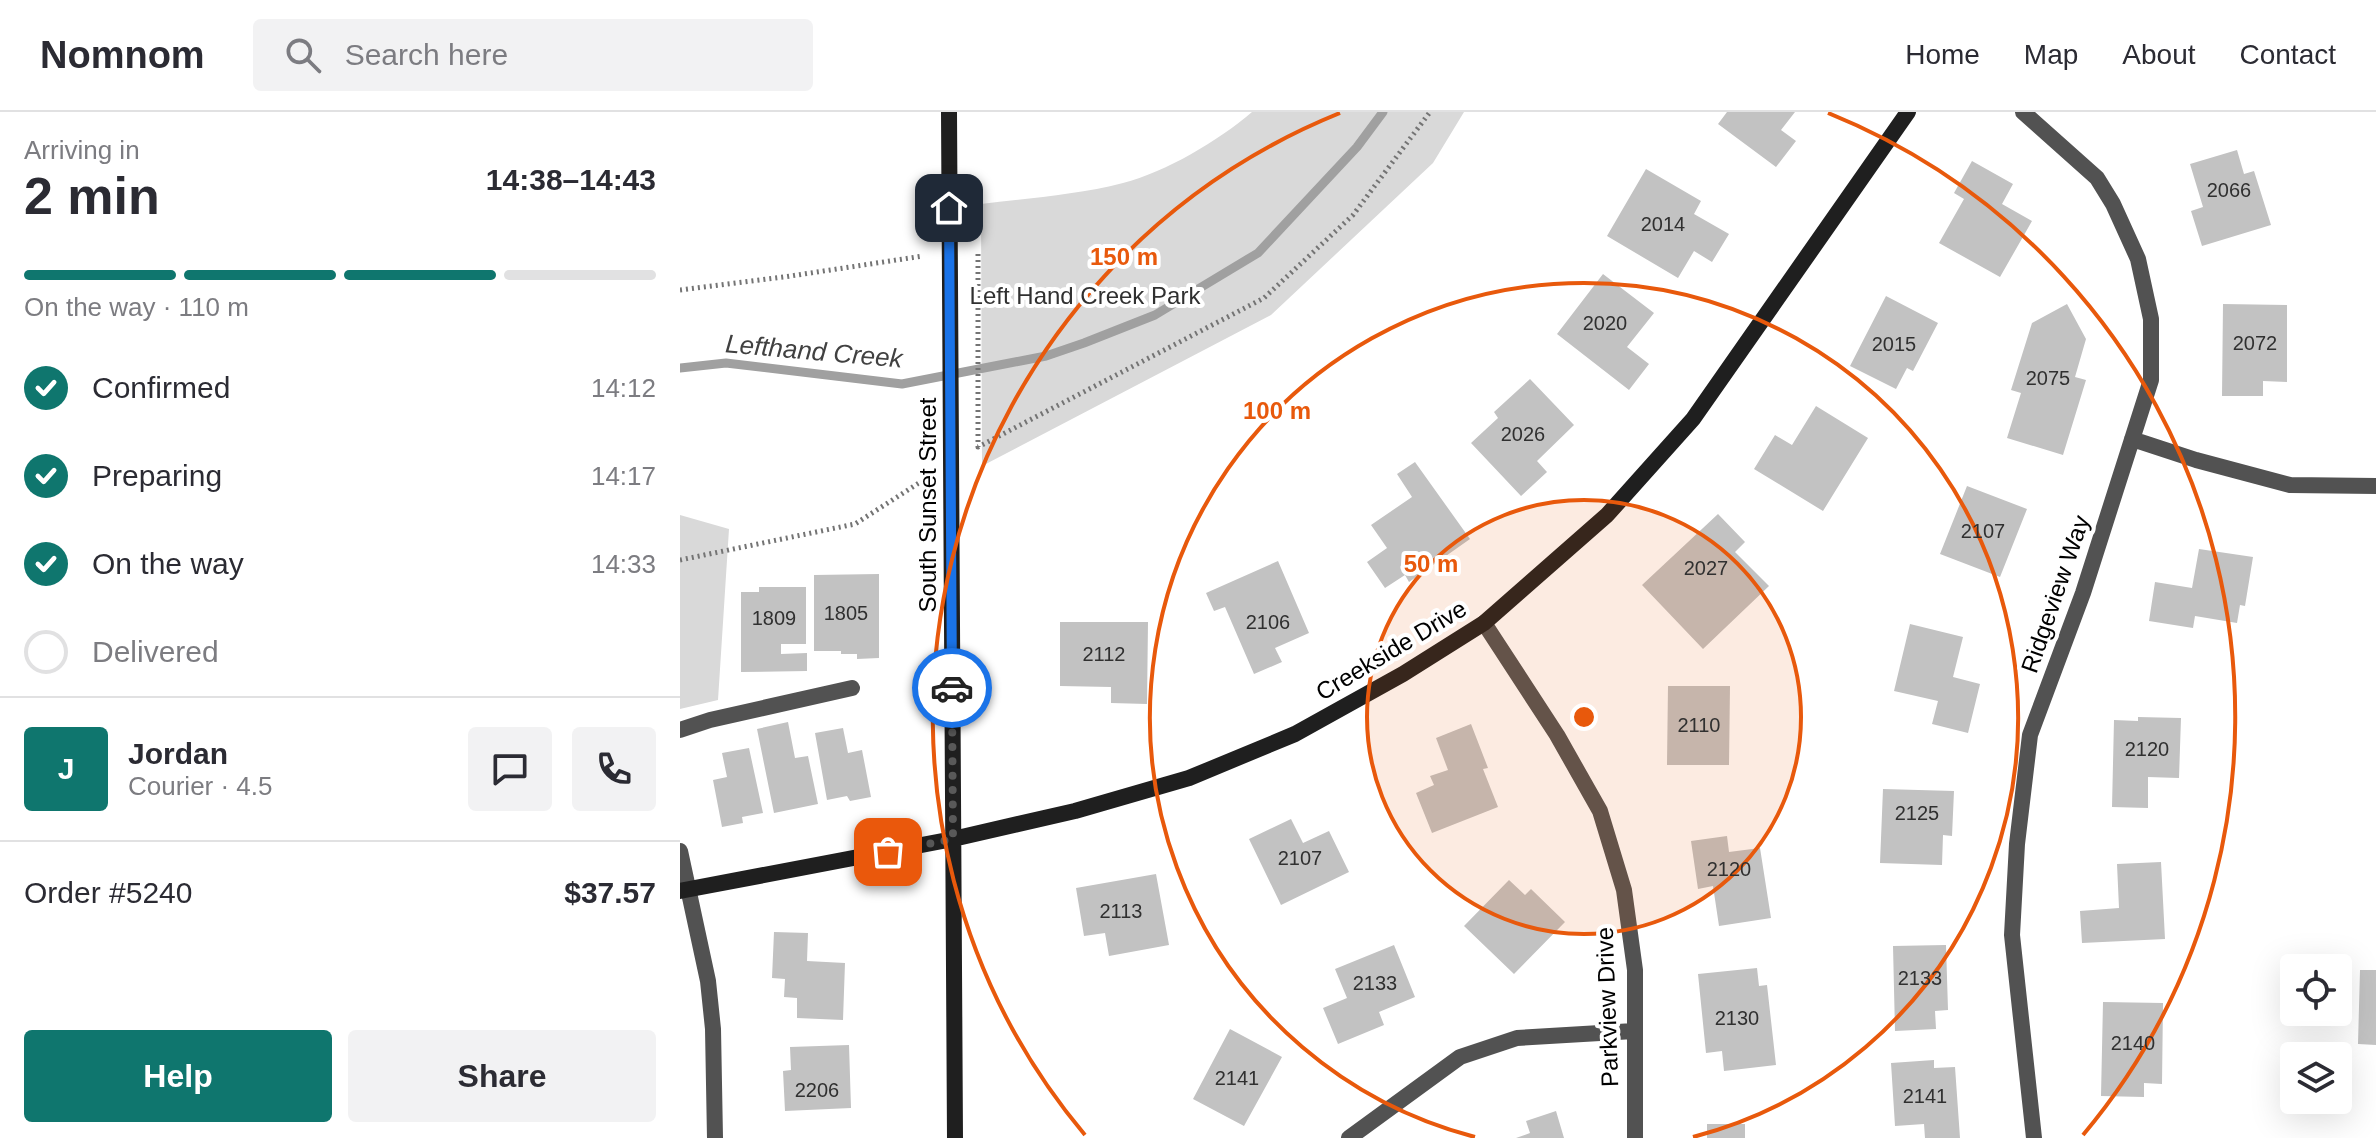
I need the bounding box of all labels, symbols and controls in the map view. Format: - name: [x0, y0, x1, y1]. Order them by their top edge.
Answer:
- search box: [253, 19, 813, 91]
- icon: search: [281, 33, 325, 77]
- text: Nomnom: [40, 34, 205, 76]
- text: Search here: [345, 38, 508, 71]
- text: Home: [1905, 39, 1980, 70]
- text: Map: [2024, 39, 2078, 70]
- text: About: [2122, 39, 2196, 70]
- text: Contact: [2240, 39, 2336, 70]
- text: Arriving in: [24, 135, 140, 165]
- text: 14:38–14:43: [486, 163, 656, 196]
- text: 2 min: [24, 167, 160, 225]
- pin: [915, 174, 983, 242]
- house number: 2066: [2207, 179, 2251, 201]
- icon: home: [927, 186, 971, 230]
- house number: 2014: [1641, 213, 1685, 235]
- text: 150 m: [1090, 243, 1158, 270]
- park label: Left Hand Creek Park: [970, 282, 1201, 309]
- text: On the way · 110 m: [24, 292, 249, 322]
- house number: 2020: [1583, 312, 1627, 334]
- water label: Lefthand Creek: [724, 328, 906, 374]
- house number: 2072: [2233, 332, 2277, 354]
- house number: 2015: [1872, 333, 1916, 355]
- icon: check: [24, 366, 68, 410]
- house number: 2075: [2026, 367, 2070, 389]
- text: Confirmed: [92, 371, 230, 404]
- text: 14:12: [591, 373, 656, 403]
- street label: South Sunset Street: [914, 397, 941, 612]
- text: 100 m: [1243, 397, 1311, 424]
- house number: 2026: [1501, 423, 1545, 445]
- icon: check: [24, 454, 68, 498]
- text: Preparing: [92, 459, 222, 492]
- text: 14:17: [591, 461, 656, 491]
- street label: Ridgeview Way: [2015, 512, 2095, 676]
- house number: 2107: [1961, 520, 2005, 542]
- icon: check: [24, 542, 68, 586]
- text: On the way: [92, 547, 244, 580]
- text: 14:33: [591, 549, 656, 579]
- text: 50 m: [1404, 550, 1458, 577]
- house number: 2027: [1684, 557, 1728, 579]
- street label: Creekside Drive: [1311, 594, 1471, 706]
- house number: 1805: [824, 602, 868, 624]
- house number: 1809: [752, 607, 796, 629]
- house number: 2106: [1246, 611, 1290, 633]
- text: Delivered: [92, 635, 219, 668]
- house number: 2112: [1082, 643, 1126, 665]
- courier: [912, 648, 992, 728]
- icon: car: [930, 666, 974, 710]
- centre of rings: [1570, 703, 1598, 731]
- house number: 2110: [1677, 714, 1721, 736]
- button: chat: [468, 727, 552, 811]
- button: phone: [572, 727, 656, 811]
- text: Jordan: [128, 737, 228, 770]
- house number: 2120: [2125, 738, 2169, 760]
- text: J: [58, 752, 74, 785]
- text: Courier · 4.5: [128, 771, 273, 801]
- house number: 2125: [1895, 802, 1939, 824]
- pin: [854, 818, 922, 886]
- icon: bag: [866, 830, 910, 874]
- house number: 2107: [1278, 847, 1322, 869]
- house number: 2120: [1707, 858, 1751, 880]
- text: Order #5240: [24, 876, 192, 909]
- text: $37.57: [564, 876, 656, 909]
- house number: 2113: [1099, 900, 1143, 922]
- street label: Parkview Drive: [1591, 927, 1623, 1087]
- map controls: [2280, 954, 2352, 1114]
- button: locate: [2280, 954, 2352, 1026]
- house number: 2133: [1898, 967, 1942, 989]
- house number: 2133: [1353, 972, 1397, 994]
- house number: 2130: [1715, 1007, 1759, 1029]
- button: Help: [24, 1030, 332, 1122]
- button: Share: [348, 1030, 656, 1122]
- house number: 2140: [2111, 1032, 2155, 1054]
- button: layers: [2280, 1042, 2352, 1114]
- house number: 2141: [1215, 1067, 1259, 1089]
- house number: 2206: [795, 1079, 839, 1101]
- house number: 2141: [1903, 1085, 1947, 1107]

